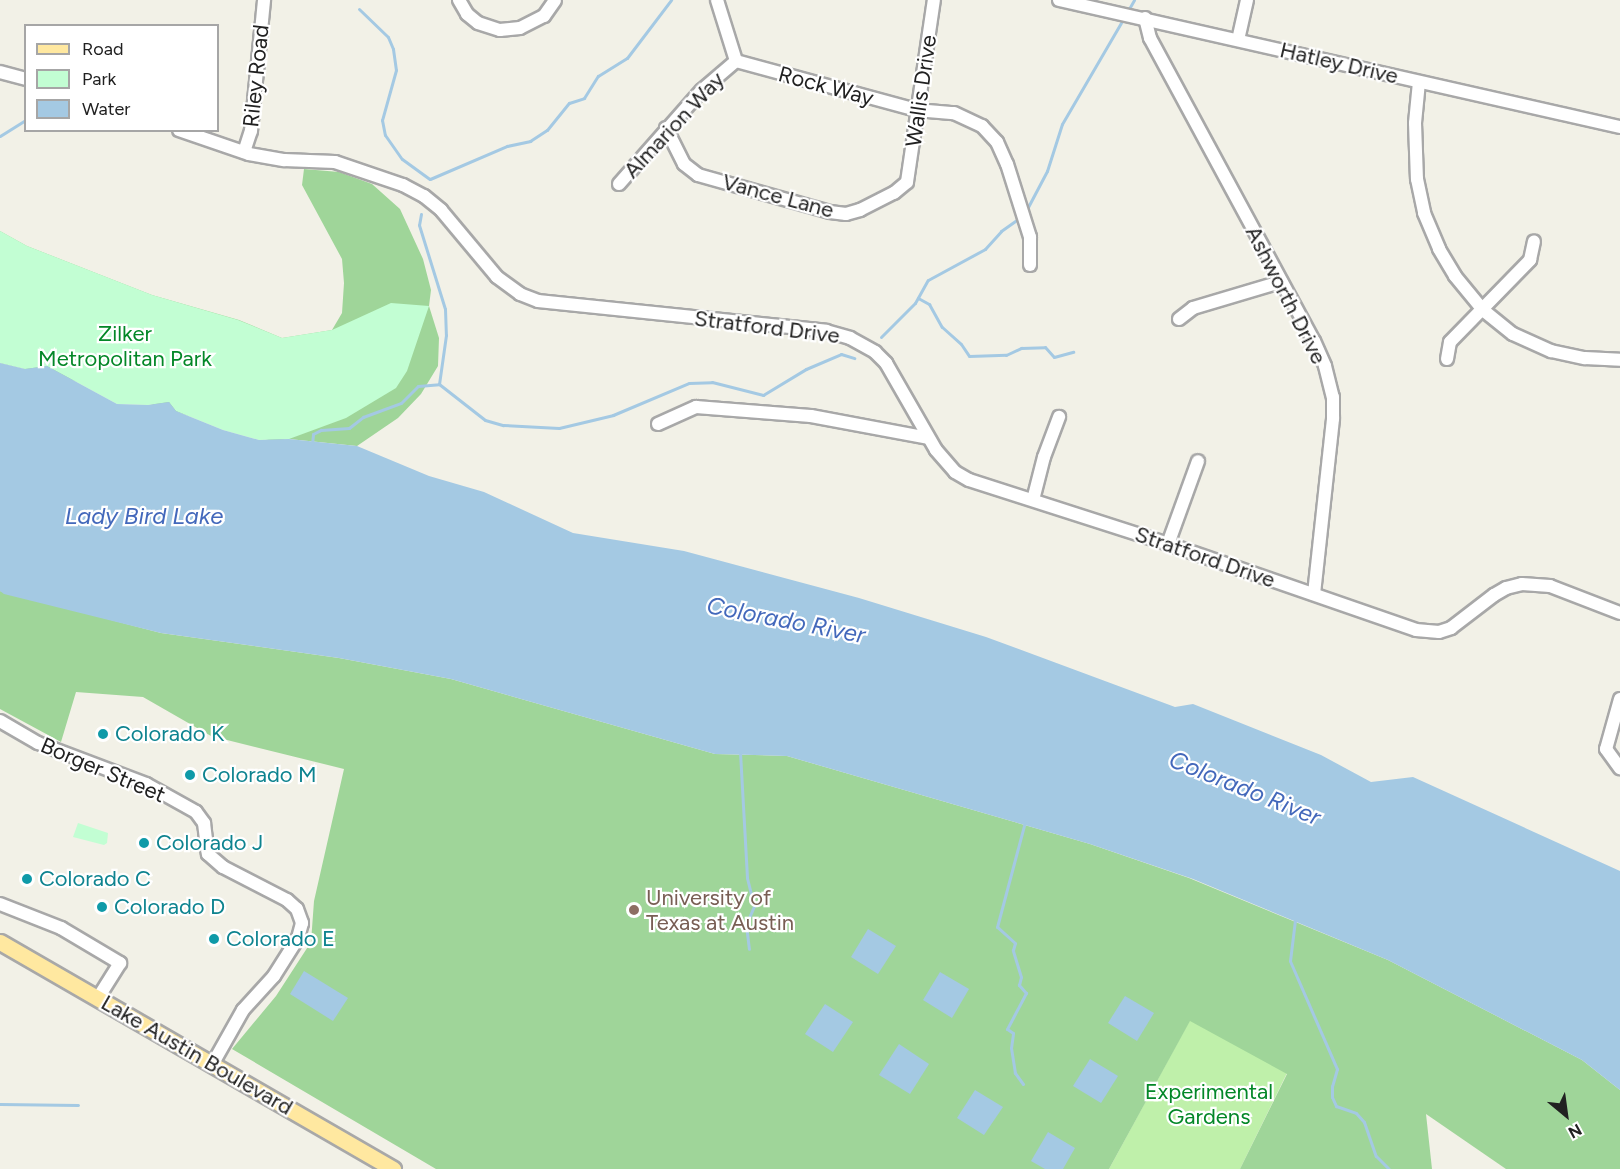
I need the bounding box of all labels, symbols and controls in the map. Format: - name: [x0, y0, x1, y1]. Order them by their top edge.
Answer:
- street label: Riley Road: [237, 23, 275, 129]
- legend: [24, 24, 219, 132]
- street label: Wallis Drive: [900, 33, 942, 149]
- street label: Hatley Drive: [1277, 37, 1401, 89]
- text: Road: [82, 38, 123, 60]
- street label: Rock Way: [776, 61, 876, 111]
- street label: Almarion Way: [618, 66, 730, 184]
- text: Park: [82, 68, 116, 90]
- text: Water: [82, 98, 130, 120]
- street label: Vance Lane: [719, 168, 837, 224]
- street label: Ashworth Drive: [1240, 222, 1332, 368]
- street label: Stratford Drive: [693, 305, 841, 349]
- park label: Zilker Metropolitan Park: [38, 320, 212, 372]
- water label: Lady Bird Lake: [65, 502, 223, 530]
- street label: Stratford Drive: [1132, 521, 1278, 593]
- water label: Colorado River: [704, 591, 868, 649]
- place label: Colorado K: [115, 721, 224, 747]
- marker: Colorado K: [96, 727, 110, 741]
- street label: Borger Street: [37, 732, 169, 808]
- water label: Colorado River: [1165, 745, 1325, 831]
- place label: Colorado M: [202, 762, 317, 788]
- marker: Colorado M: [183, 768, 197, 782]
- place label: Colorado J: [156, 830, 263, 856]
- marker: Colorado J: [137, 836, 151, 850]
- place label: Colorado C: [39, 866, 151, 892]
- marker: Colorado C: [20, 872, 34, 886]
- place label: University of Texas at Austin: [646, 884, 794, 936]
- place label: Colorado D: [114, 894, 225, 920]
- marker: Colorado D: [95, 900, 109, 914]
- marker: University of Texas at Austin: [627, 903, 641, 917]
- place label: Colorado E: [226, 926, 335, 952]
- marker: Colorado E: [207, 932, 221, 946]
- street label: Lake Austin Boulevard: [96, 989, 298, 1121]
- park label: Experimental Gardens: [1145, 1078, 1273, 1130]
- north arrow: [1536, 1085, 1596, 1145]
- text: N: [1565, 1120, 1585, 1142]

